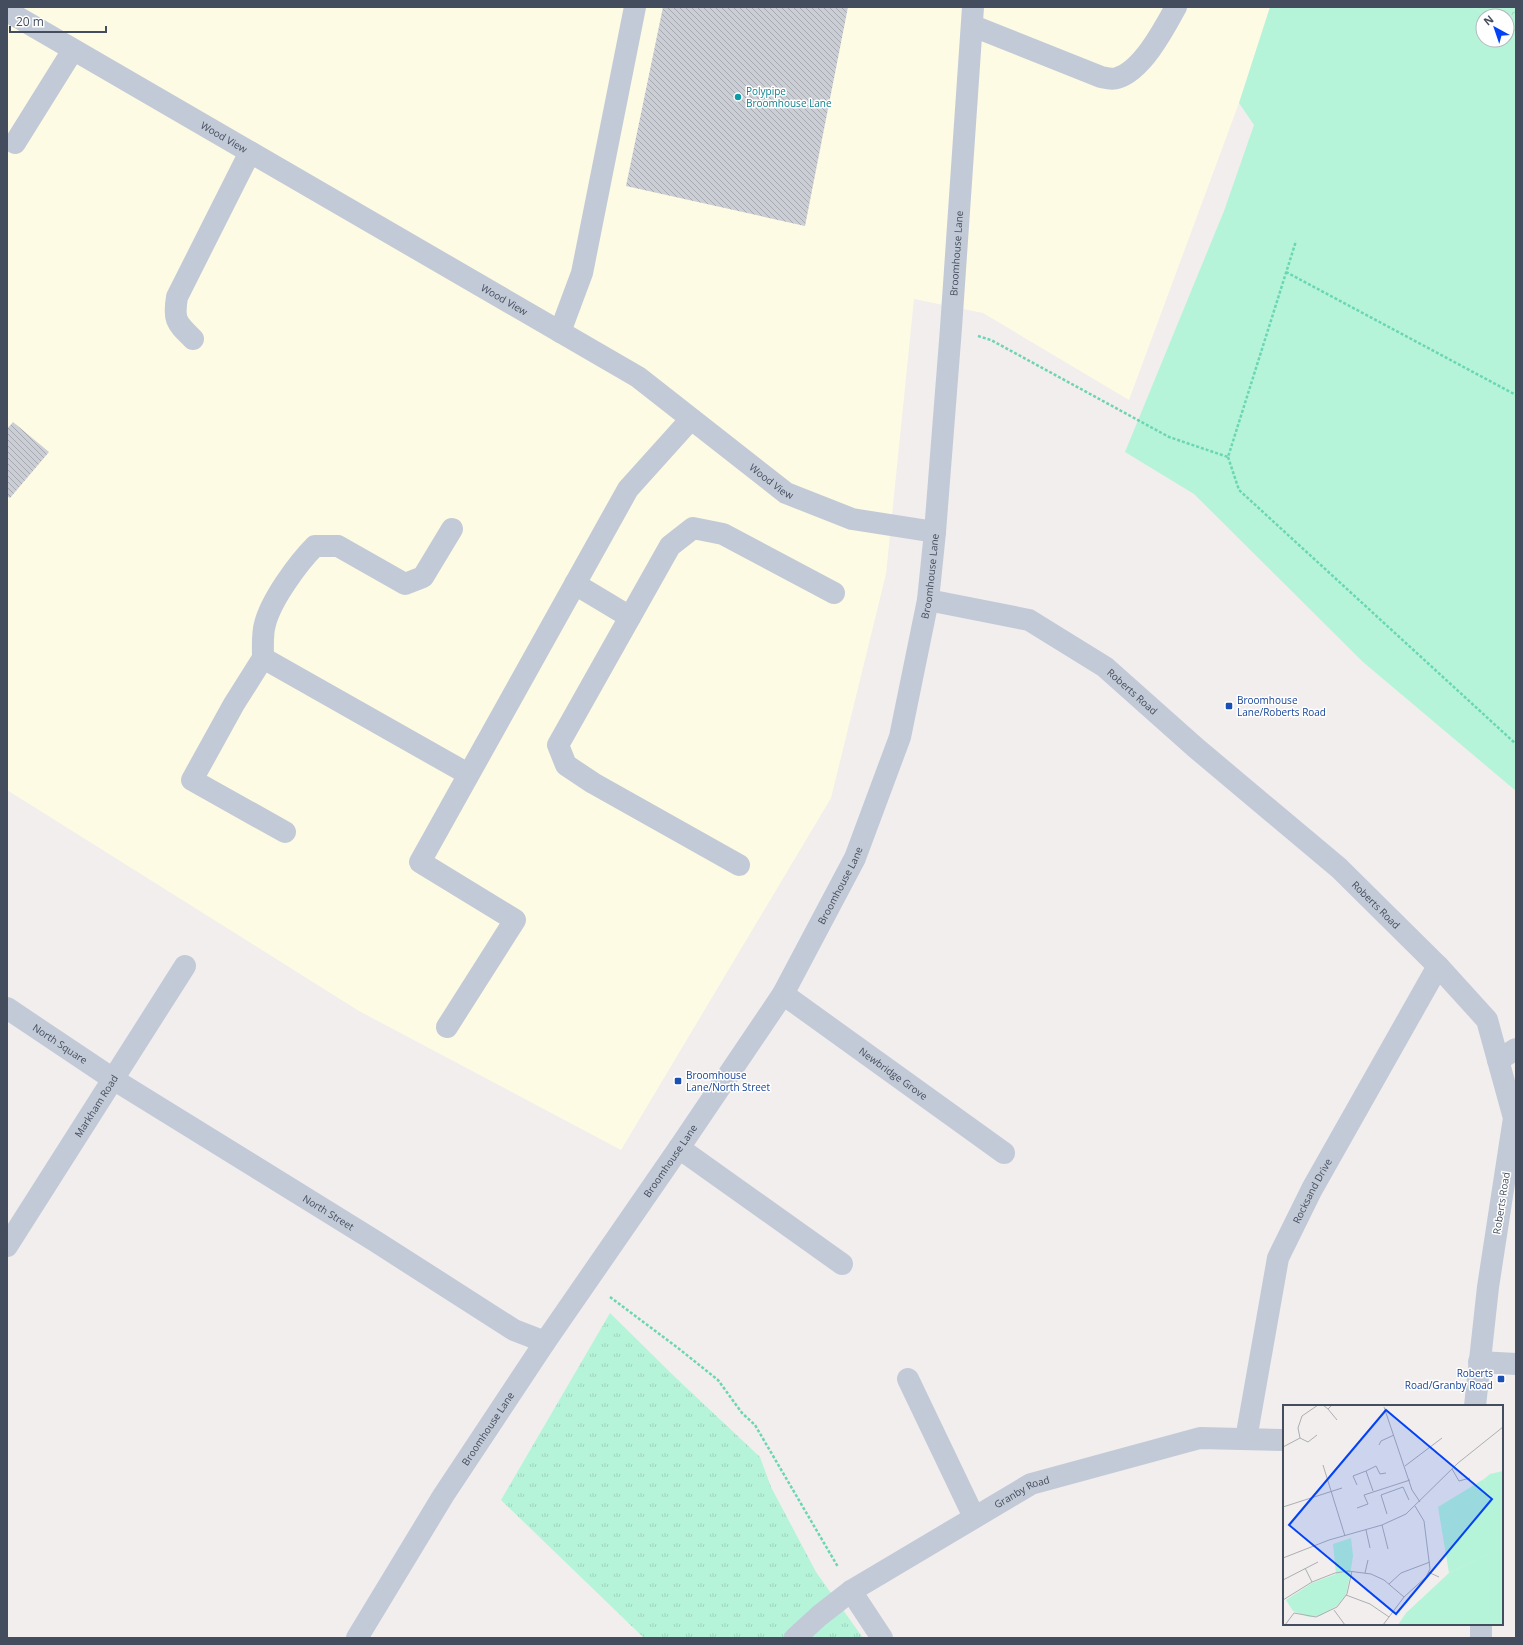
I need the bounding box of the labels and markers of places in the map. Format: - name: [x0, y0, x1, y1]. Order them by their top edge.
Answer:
- place label: Polypipe Broomhouse Lane: [746, 84, 832, 110]
- marker: Polypipe Broomhouse Lane: [733, 92, 743, 102]
- place label: Broomhouse Lane/Roberts Road: [1237, 693, 1326, 719]
- marker: Broomhouse Lane/Roberts Road: [1224, 701, 1234, 711]
- place label: Broomhouse Lane/North Street: [686, 1068, 770, 1094]
- marker: Broomhouse Lane/North Street: [673, 1076, 683, 1086]
- place label: Roberts Road/Granby Road: [1405, 1366, 1493, 1392]
- marker: Roberts Road/Granby Road: [1496, 1374, 1506, 1384]

